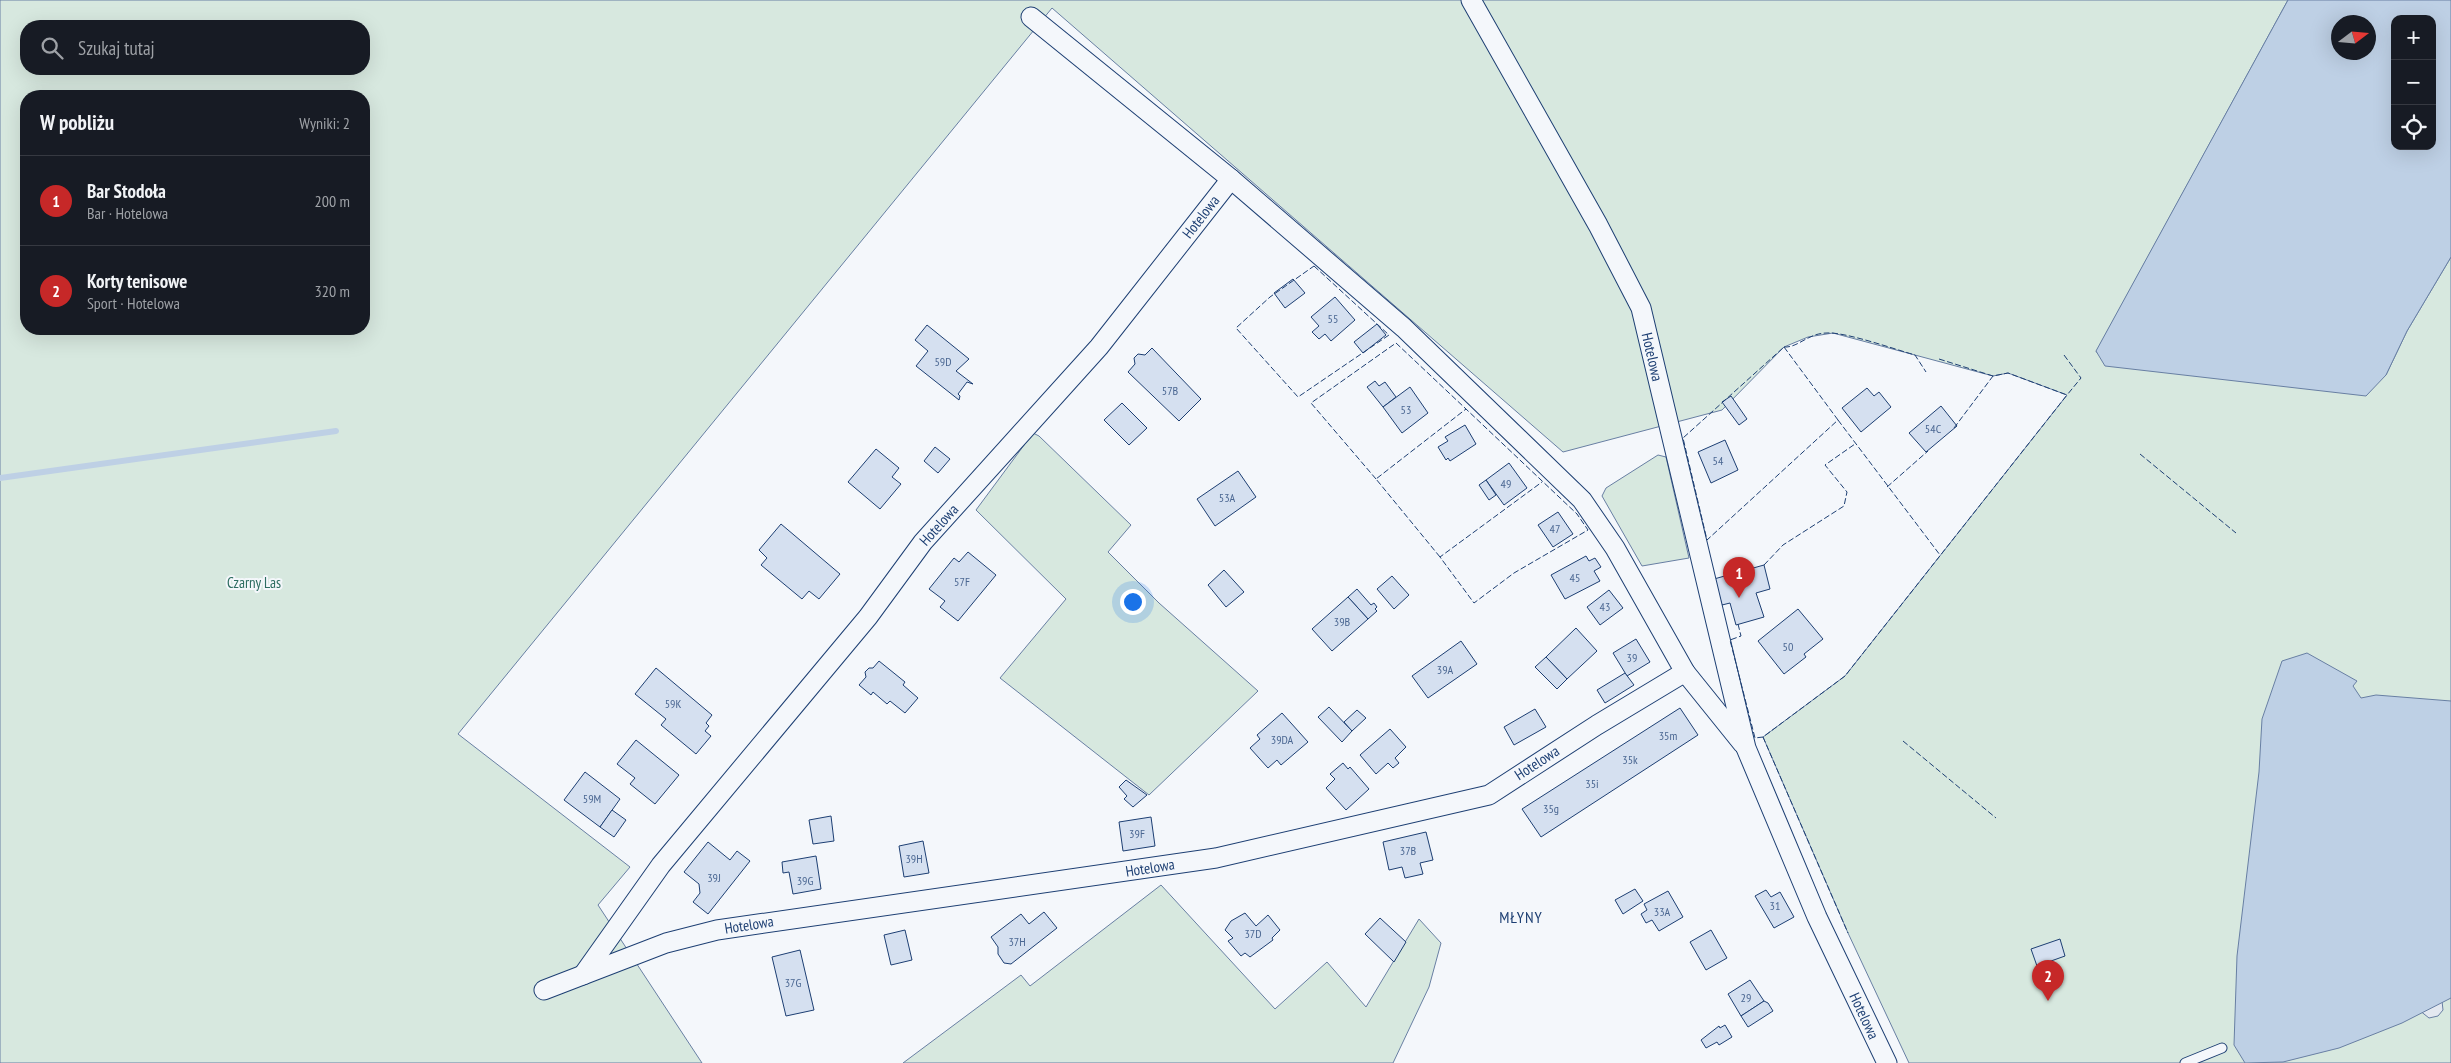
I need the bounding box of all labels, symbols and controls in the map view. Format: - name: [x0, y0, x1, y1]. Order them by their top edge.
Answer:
- north arrow: [2331, 15, 2376, 60]
- map controls: [2391, 15, 2436, 150]
- button: +: [2391, 15, 2436, 60]
- search box: [20, 20, 370, 75]
- icon: search: [38, 34, 66, 62]
- text: Szukaj tutaj: [78, 36, 155, 60]
- button: −: [2391, 60, 2436, 105]
- button: locate: [2391, 105, 2436, 150]
- text: W pobliżu: [40, 109, 114, 136]
- text: Wyniki: 2: [299, 113, 350, 133]
- text: Bar Stodoła: [87, 179, 166, 203]
- text: 1: [52, 191, 60, 211]
- text: 200 m: [315, 191, 350, 211]
- street label: Hotelowa: [1178, 191, 1223, 242]
- text: Bar · Hotelowa: [87, 203, 168, 223]
- text: Korty tenisowe: [87, 269, 187, 293]
- text: 2: [52, 281, 60, 301]
- text: 320 m: [315, 281, 350, 301]
- text: Sport · Hotelowa: [87, 293, 180, 313]
- house number: 55: [1328, 311, 1338, 326]
- street label: Hotelowa: [1638, 331, 1667, 383]
- house number: 59D: [934, 354, 952, 369]
- house number: 57B: [1162, 383, 1179, 398]
- house number: 53: [1401, 402, 1411, 417]
- house number: 54C: [1925, 421, 1942, 436]
- house number: 54: [1713, 453, 1724, 468]
- house number: 49: [1501, 476, 1511, 491]
- house number: 53A: [1219, 490, 1236, 505]
- street label: Hotelowa: [915, 500, 962, 549]
- house number: 47: [1550, 521, 1560, 536]
- pin: 1: [1723, 557, 1755, 598]
- house number: 45: [1570, 570, 1580, 585]
- park label: Czarny Las: [227, 573, 281, 592]
- house number: 57F: [954, 574, 970, 589]
- your location: [1120, 589, 1146, 615]
- house number: 43: [1600, 599, 1610, 614]
- house number: 39B: [1334, 614, 1351, 629]
- house number: 50: [1783, 639, 1793, 654]
- house number: 39: [1627, 650, 1637, 665]
- house number: 39A: [1437, 662, 1454, 677]
- house number: 59K: [665, 696, 681, 711]
- house number: 35m: [1659, 728, 1677, 743]
- house number: 39DA: [1271, 732, 1294, 747]
- street label: Hotelowa: [1511, 741, 1563, 784]
- house number: 35k: [1622, 752, 1638, 767]
- house number: 35i: [1585, 776, 1599, 791]
- house number: 59M: [583, 791, 601, 806]
- house number: 35g: [1543, 801, 1559, 816]
- house number: 39F: [1129, 826, 1145, 841]
- house number: 37B: [1400, 843, 1417, 858]
- house number: 39H: [905, 851, 923, 866]
- street label: Hotelowa: [1124, 854, 1176, 881]
- house number: 39J: [707, 870, 721, 885]
- house number: 39G: [797, 873, 813, 888]
- house number: 31: [1770, 898, 1780, 913]
- house number: 33A: [1654, 904, 1671, 919]
- district label: MŁYNY: [1499, 907, 1543, 927]
- street label: Hotelowa: [723, 911, 775, 938]
- house number: 37D: [1244, 926, 1262, 941]
- house number: 37H: [1008, 934, 1026, 949]
- pin: 2: [2032, 960, 2064, 1001]
- house number: 37G: [785, 975, 801, 990]
- street label: Hotelowa: [1845, 989, 1884, 1042]
- house number: 29: [1741, 990, 1751, 1005]

